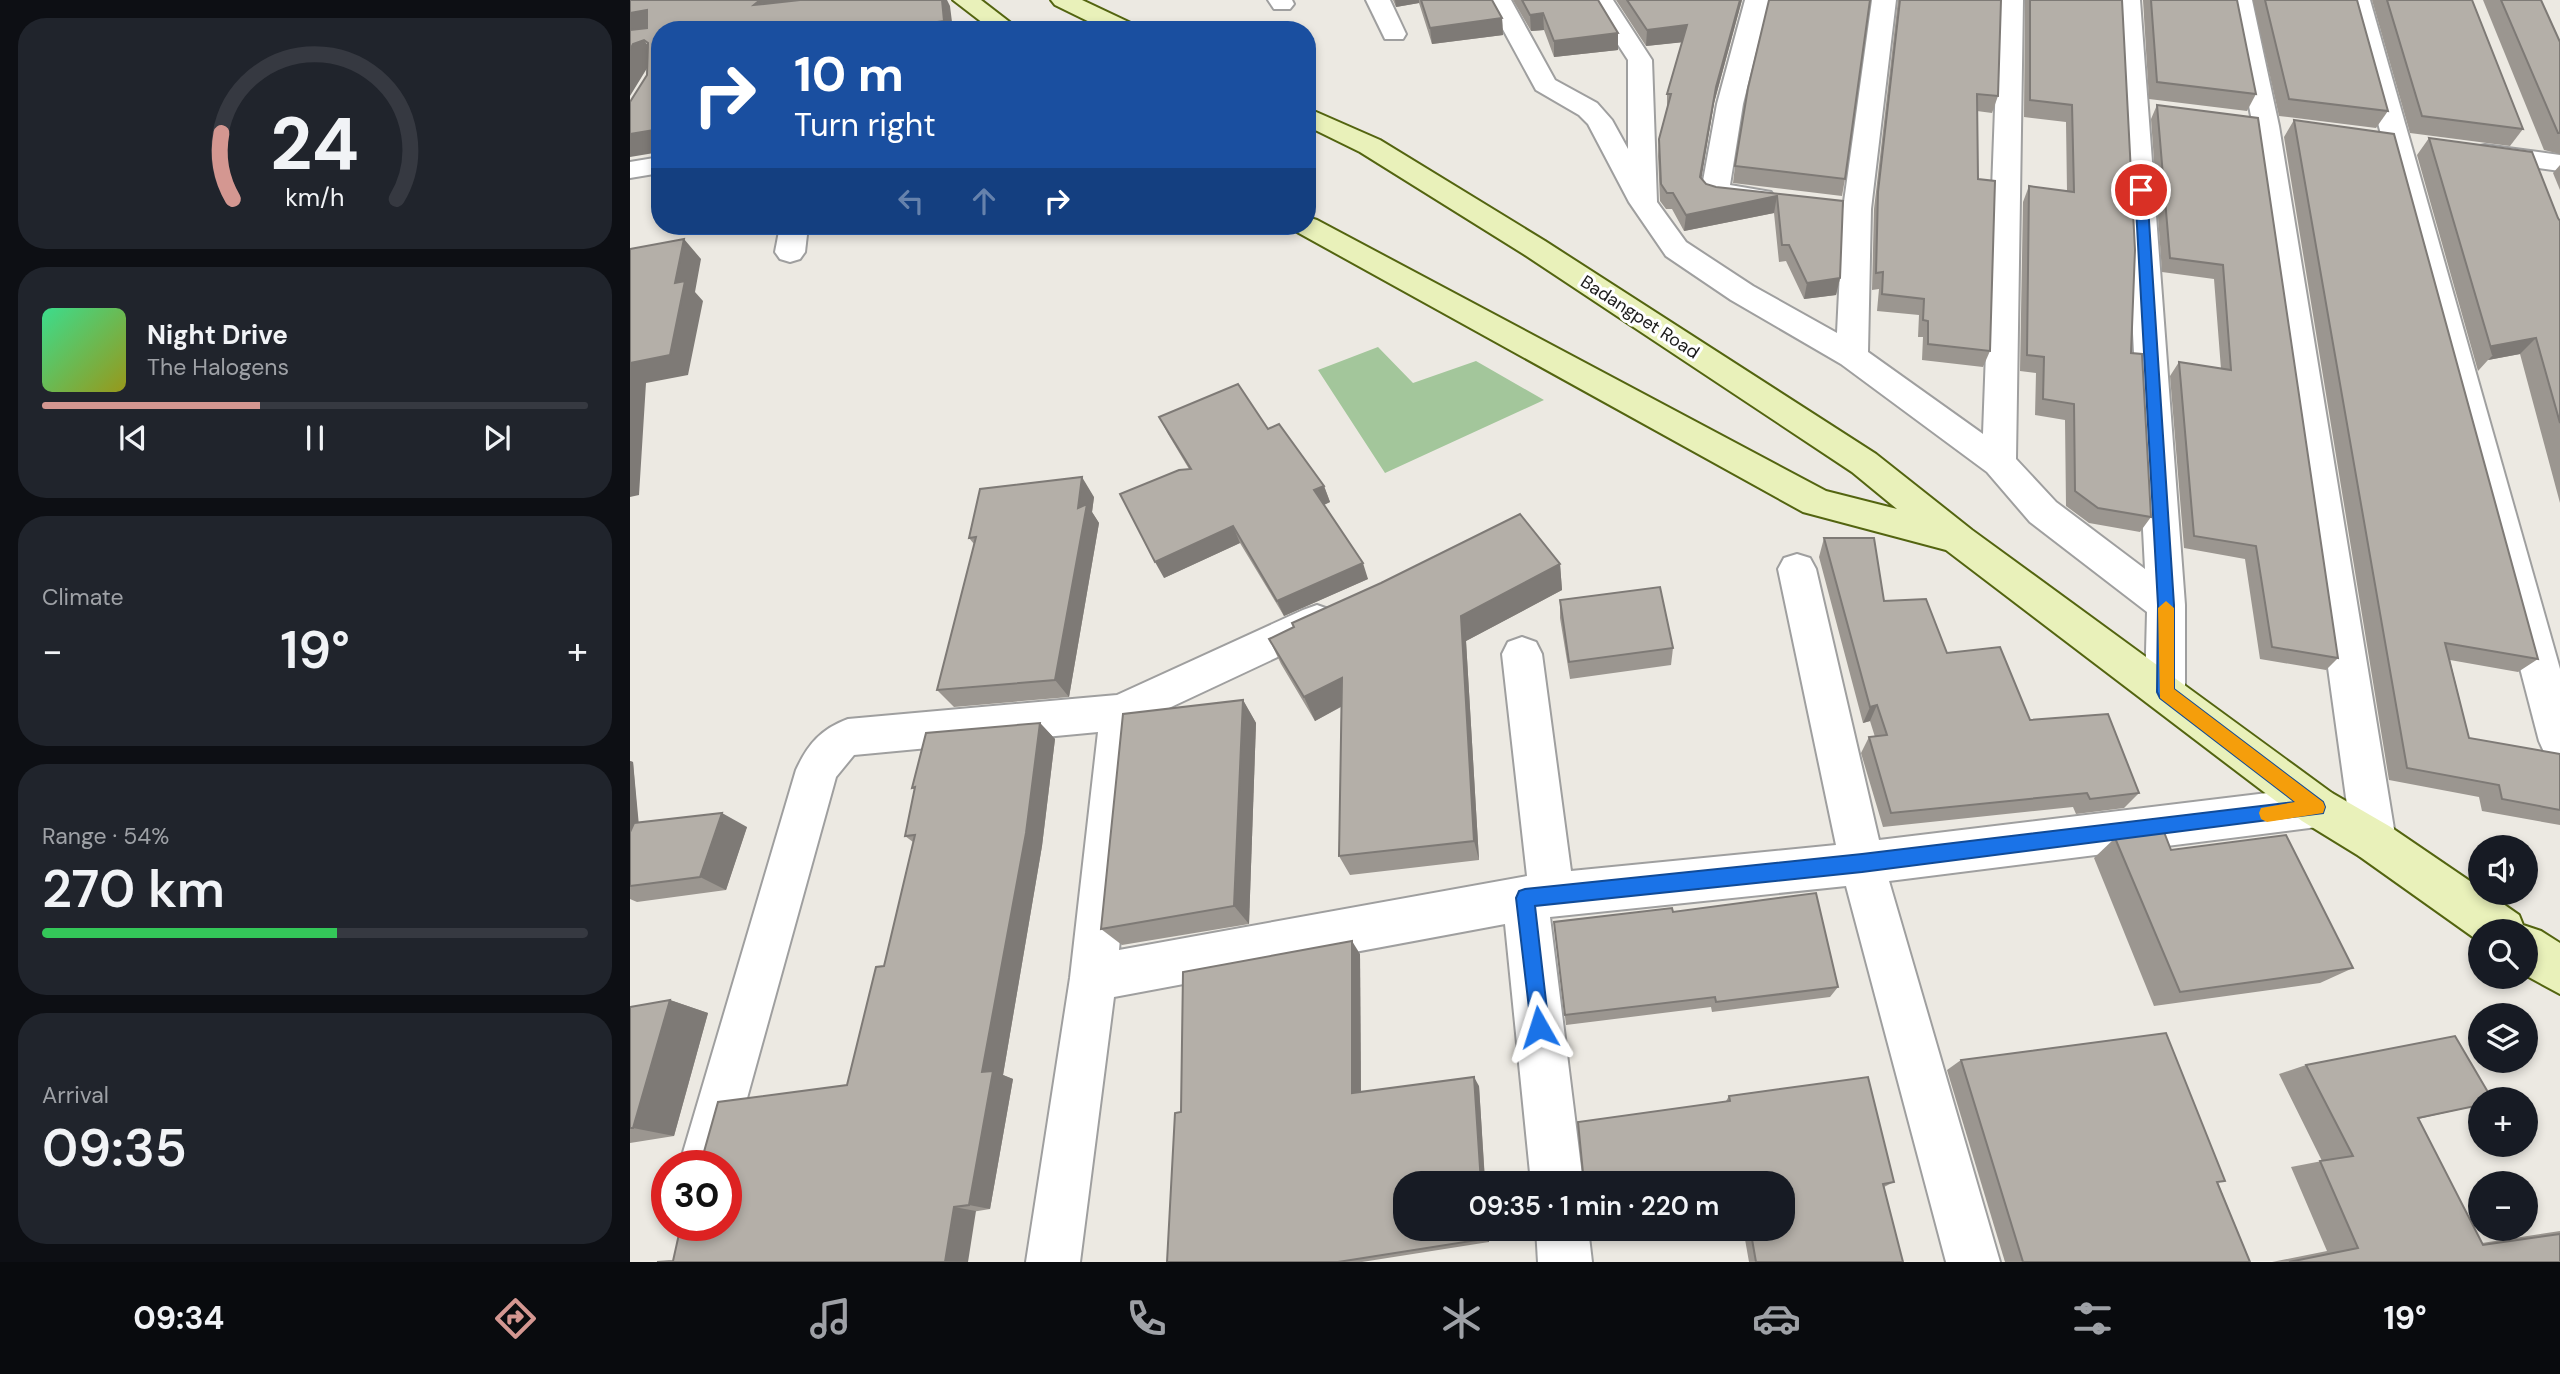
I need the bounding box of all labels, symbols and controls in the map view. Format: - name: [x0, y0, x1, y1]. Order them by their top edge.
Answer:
- text: 10 m: [794, 42, 904, 106]
- icon: right: [679, 49, 770, 140]
- text: 24: [271, 98, 359, 193]
- text: Turn right: [794, 104, 936, 146]
- pin: [2111, 160, 2171, 220]
- icon: arrive: [2122, 171, 2160, 209]
- text: km/h: [285, 181, 345, 214]
- icon: left: [892, 182, 930, 220]
- icon: ahead: [965, 182, 1003, 220]
- icon: right: [1038, 182, 1076, 220]
- street label: Badangpet Road: [1576, 270, 1704, 364]
- text: Night Drive: [147, 318, 288, 352]
- text: The Halogens: [147, 352, 289, 382]
- icon: previous: [114, 419, 152, 457]
- icon: pause: [296, 419, 334, 457]
- icon: next: [478, 419, 516, 457]
- text: Climate: [42, 582, 124, 612]
- text: 19°: [280, 616, 350, 684]
- text: −: [42, 626, 63, 676]
- text: +: [567, 626, 588, 676]
- text: Range · 54%: [42, 821, 169, 851]
- map controls: [2468, 835, 2538, 1241]
- button: sound: [2468, 835, 2538, 905]
- text: 270 km: [42, 855, 225, 923]
- button: search: [2468, 919, 2538, 989]
- position arrow: [1502, 990, 1576, 1064]
- button: layers: [2468, 1003, 2538, 1073]
- text: Arrival: [42, 1080, 109, 1110]
- button: +: [2468, 1087, 2538, 1157]
- text: 09:35: [42, 1114, 187, 1182]
- speed limit sign: 30: [651, 1150, 742, 1241]
- button: −: [2468, 1171, 2538, 1241]
- text: 09:35 · 1 min · 220 m: [1469, 1189, 1719, 1223]
- icon: directions: [491, 1294, 540, 1343]
- icon: music: [806, 1294, 855, 1343]
- icon: phone: [1122, 1294, 1171, 1343]
- icon: climate: [1437, 1294, 1486, 1343]
- icon: car: [1752, 1294, 1801, 1343]
- icon: filters: [2068, 1294, 2117, 1343]
- text: 09:34: [133, 1297, 224, 1339]
- text: 19°: [2383, 1297, 2427, 1339]

